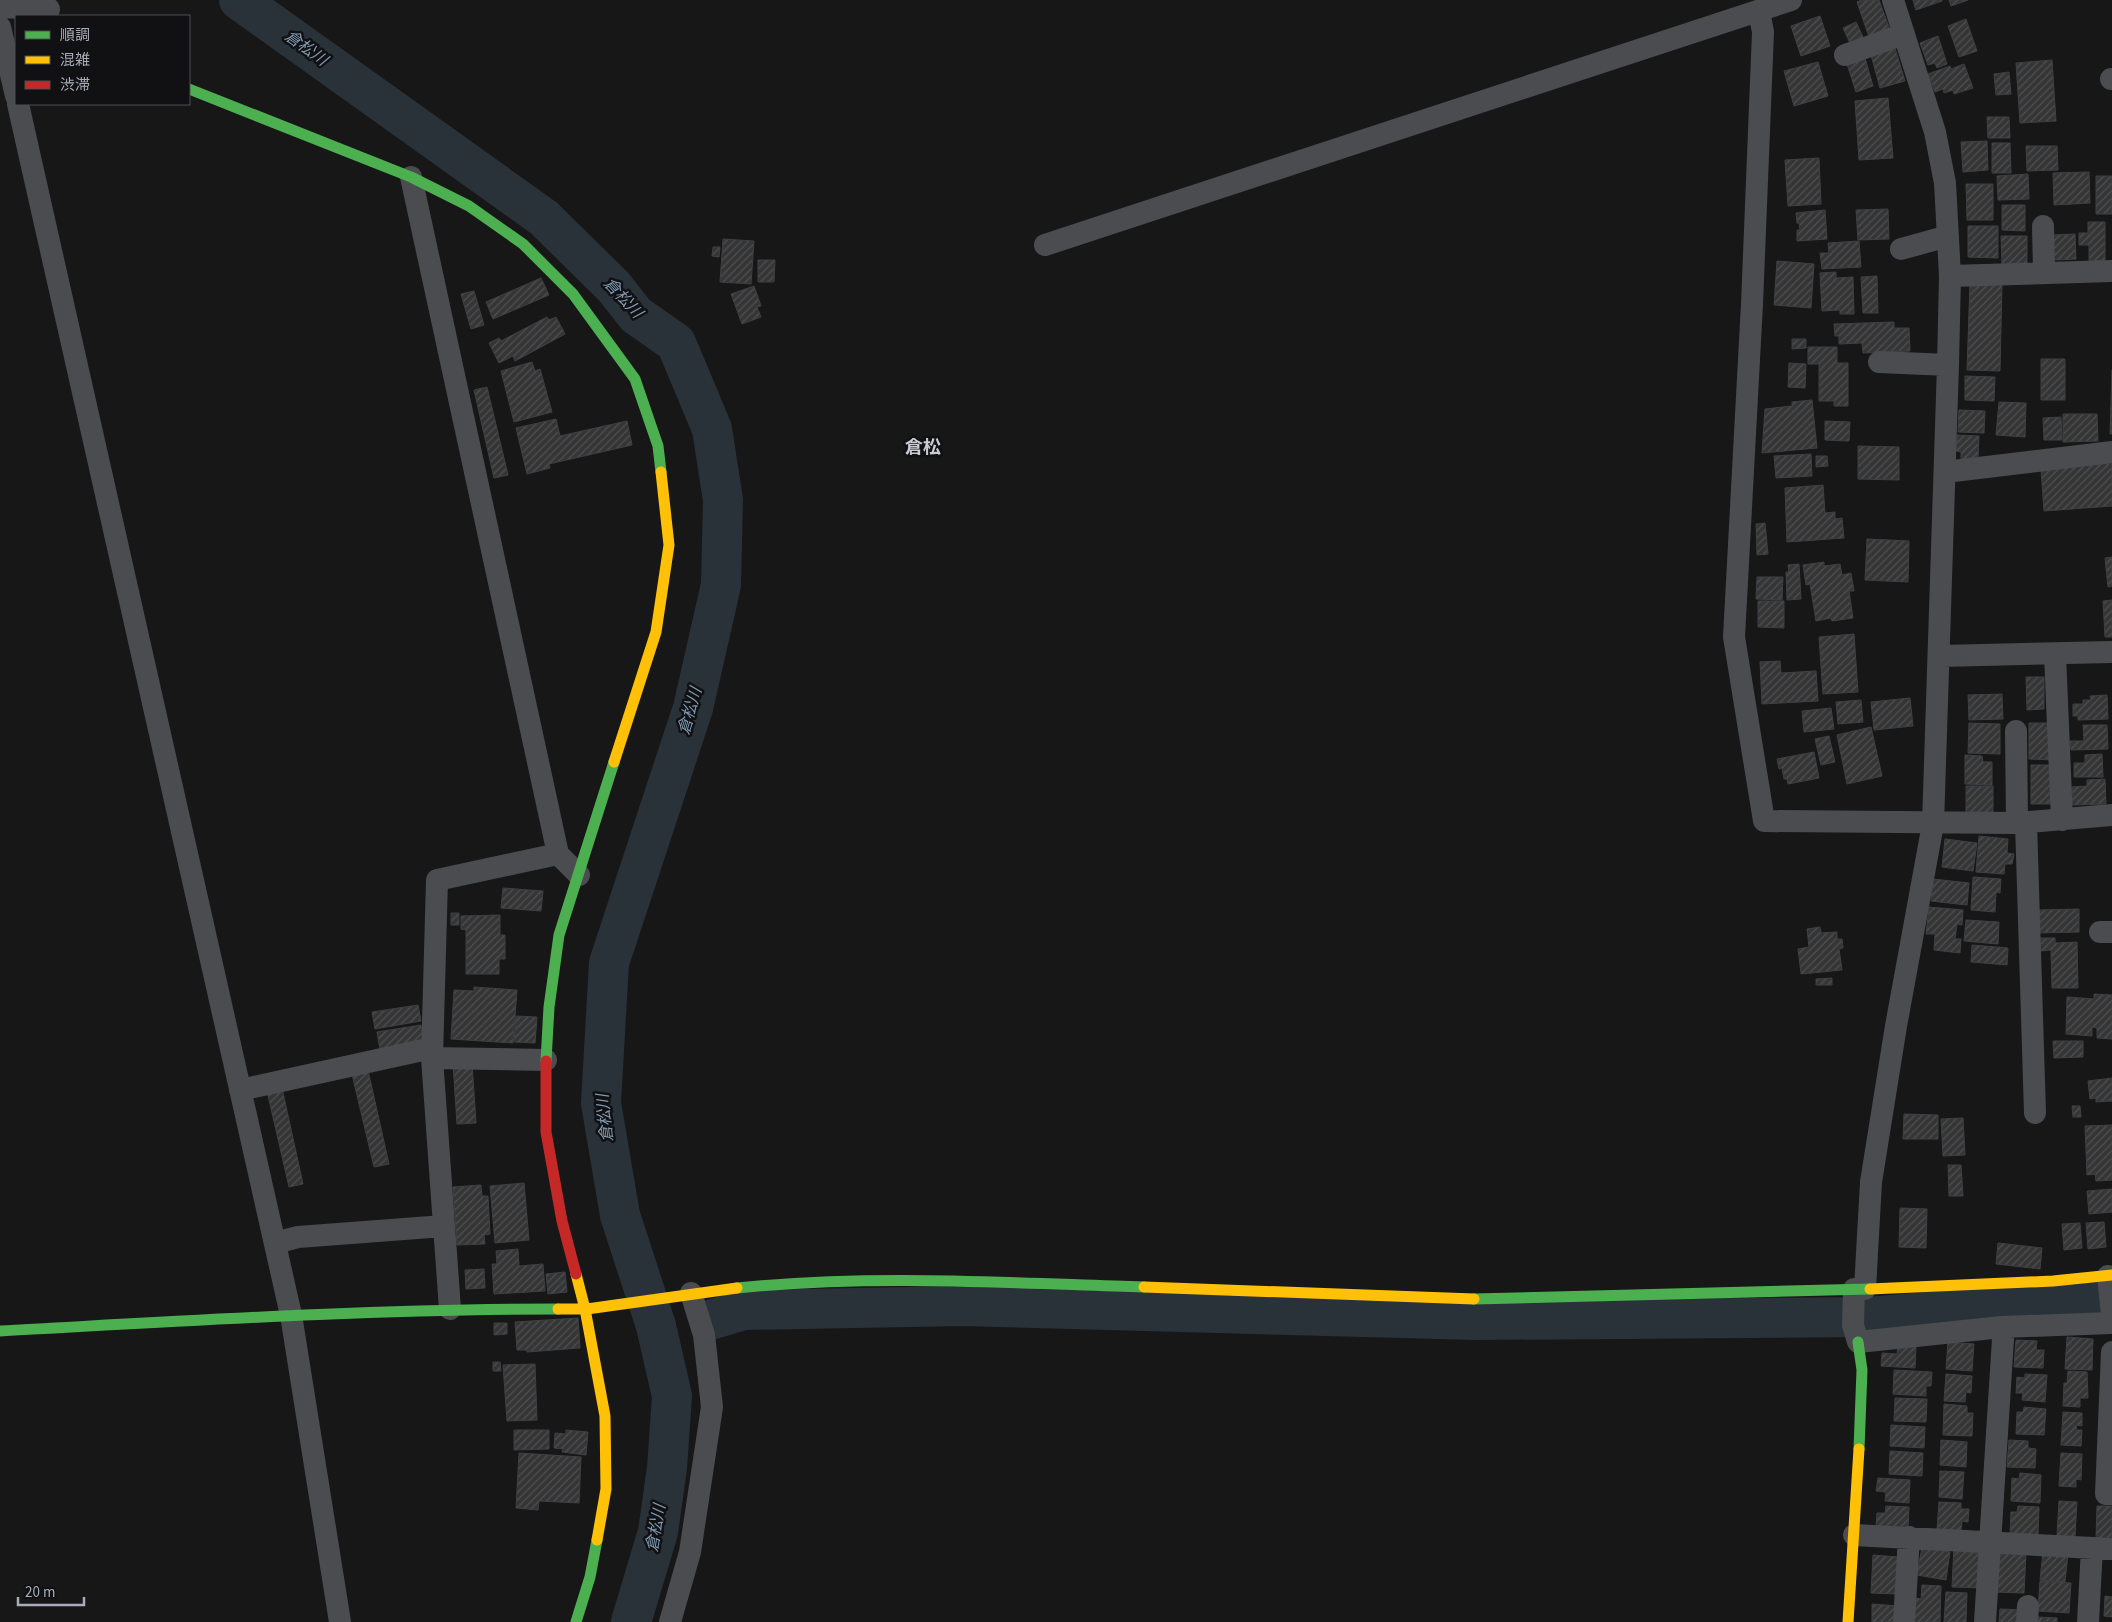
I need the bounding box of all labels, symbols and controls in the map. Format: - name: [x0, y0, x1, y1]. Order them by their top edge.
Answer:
- legend: [15, 15, 190, 105]
- text: 順調: [60, 25, 90, 46]
- water label: 倉松川: [280, 25, 333, 72]
- text: 混雑: [60, 50, 90, 71]
- text: 渋滞: [60, 75, 90, 96]
- water label: 倉松川: [599, 273, 649, 325]
- district label: 倉松: [905, 435, 941, 460]
- water label: 倉松川: [673, 683, 708, 737]
- water label: 倉松川: [591, 1091, 618, 1143]
- water label: 倉松川: [641, 1500, 671, 1554]
- scale bar: [18, 1574, 84, 1606]
- text: 20 m: [25, 1582, 55, 1603]

